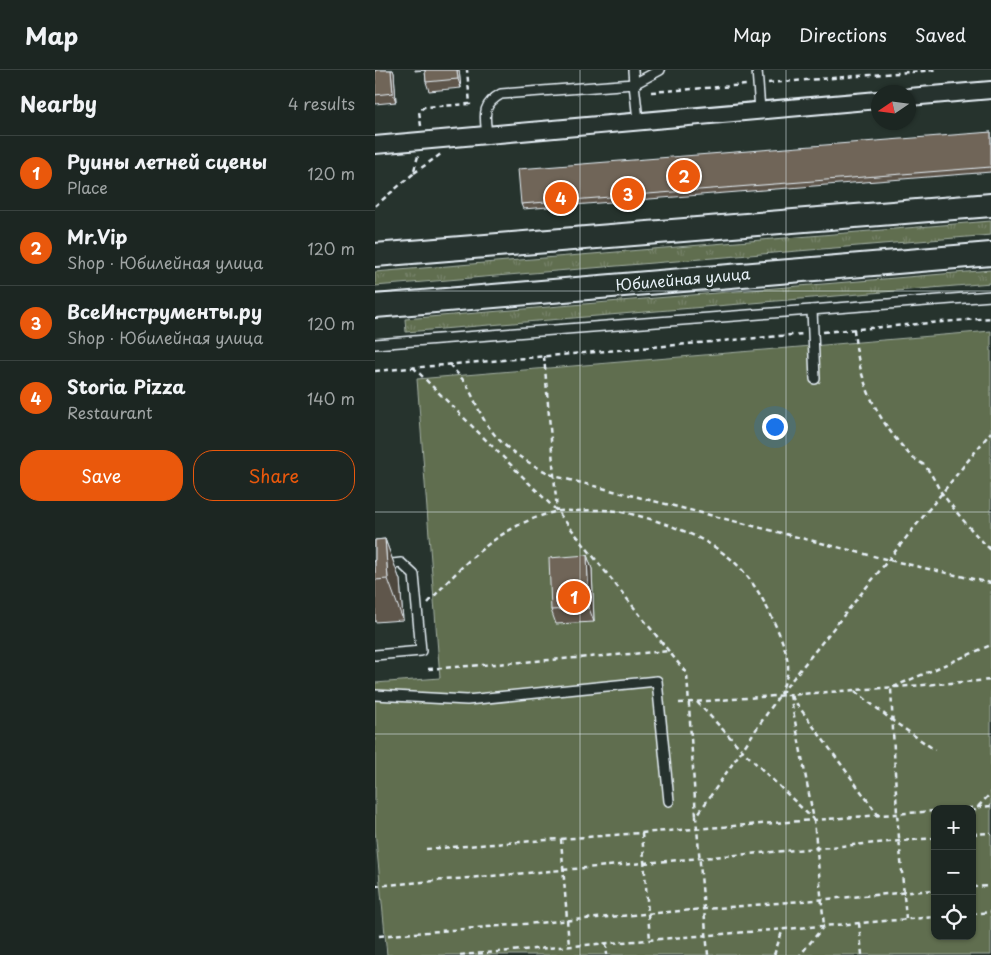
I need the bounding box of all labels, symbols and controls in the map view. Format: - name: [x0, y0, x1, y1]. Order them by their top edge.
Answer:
- text: Map: [25, 17, 78, 53]
- text: Map: [733, 21, 771, 48]
- text: Directions: [799, 21, 887, 48]
- text: Saved: [915, 21, 966, 48]
- north arrow: [871, 85, 916, 130]
- text: Nearby: [20, 87, 97, 119]
- text: 4 results: [288, 91, 355, 115]
- text: Руины летней сцены: [67, 147, 267, 175]
- pin: 2: [668, 157, 700, 195]
- text: 1: [32, 161, 40, 185]
- text: 120 m: [308, 161, 355, 185]
- text: Place: [67, 175, 108, 199]
- pin: 3: [612, 175, 644, 213]
- pin: 4: [545, 179, 577, 217]
- text: Mr.Vip: [67, 222, 127, 250]
- text: 2: [30, 236, 42, 260]
- text: 120 m: [308, 236, 355, 260]
- text: Shop · Юбилейная улица: [67, 250, 263, 274]
- street label: Юбилейная улица: [615, 261, 752, 296]
- text: ВсеИнструменты.ру: [67, 297, 262, 325]
- text: 3: [31, 311, 41, 335]
- text: 120 m: [308, 311, 355, 335]
- text: Shop · Юбилейная улица: [67, 325, 263, 349]
- text: Storia Pizza: [67, 372, 186, 400]
- text: 4: [31, 386, 41, 410]
- text: 140 m: [307, 386, 355, 410]
- text: Restaurant: [67, 400, 153, 424]
- your location: [762, 414, 788, 440]
- button: Save: [20, 450, 183, 501]
- button: Share: [193, 450, 355, 501]
- pin: 1: [558, 578, 590, 616]
- map controls: [931, 805, 976, 940]
- button: +: [931, 805, 976, 850]
- button: −: [931, 850, 976, 895]
- button: locate: [931, 895, 976, 940]

